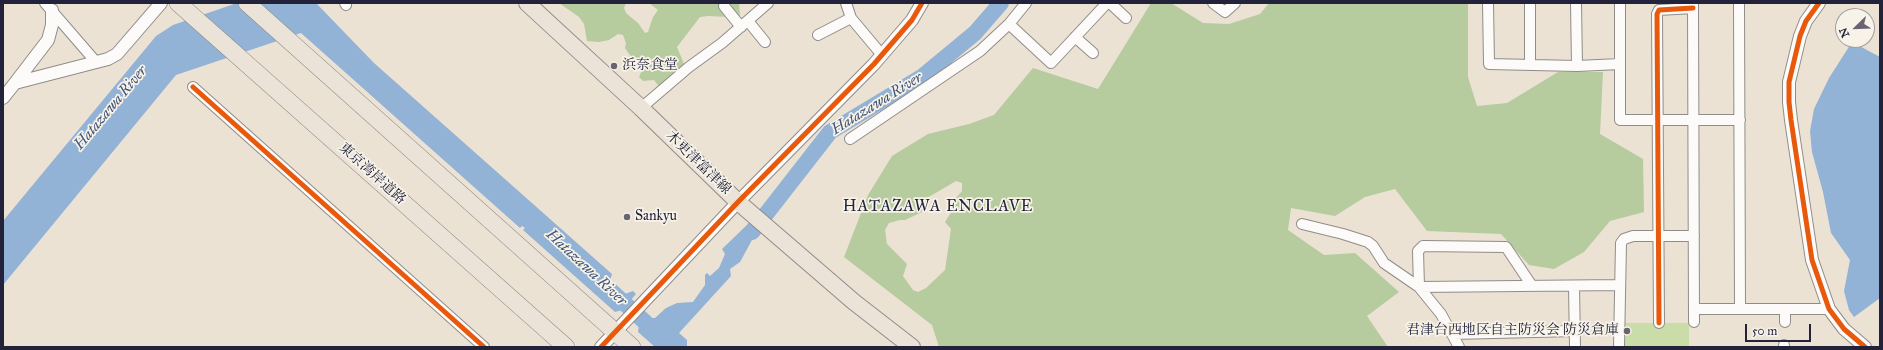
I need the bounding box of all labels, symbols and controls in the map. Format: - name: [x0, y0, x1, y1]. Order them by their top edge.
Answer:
- north arrow: [1835, 8, 1875, 48]
- text: N: [1837, 26, 1852, 39]
- place label: 浜奈食堂: [622, 58, 678, 74]
- marker: 浜奈食堂: [609, 61, 619, 71]
- water label: Hatazawa River: [71, 62, 151, 154]
- water label: Hatazawa River: [828, 69, 926, 139]
- street label: 木更津富津線: [662, 128, 734, 198]
- street label: 東京湾岸道路: [335, 140, 409, 208]
- district label: HATAZAWA ENCLAVE: [843, 197, 1033, 217]
- place label: Sankyu: [635, 209, 677, 225]
- marker: Sankyu: [622, 212, 632, 222]
- water label: Hatazawa River: [542, 226, 630, 310]
- scale bar: [1747, 316, 1813, 342]
- place label: 君津台西地区自主防災会 防災倉庫: [1406, 323, 1619, 339]
- text: 50 m: [1752, 324, 1777, 338]
- marker: 君津台西地区自主防災会 防災倉庫: [1622, 326, 1632, 336]

